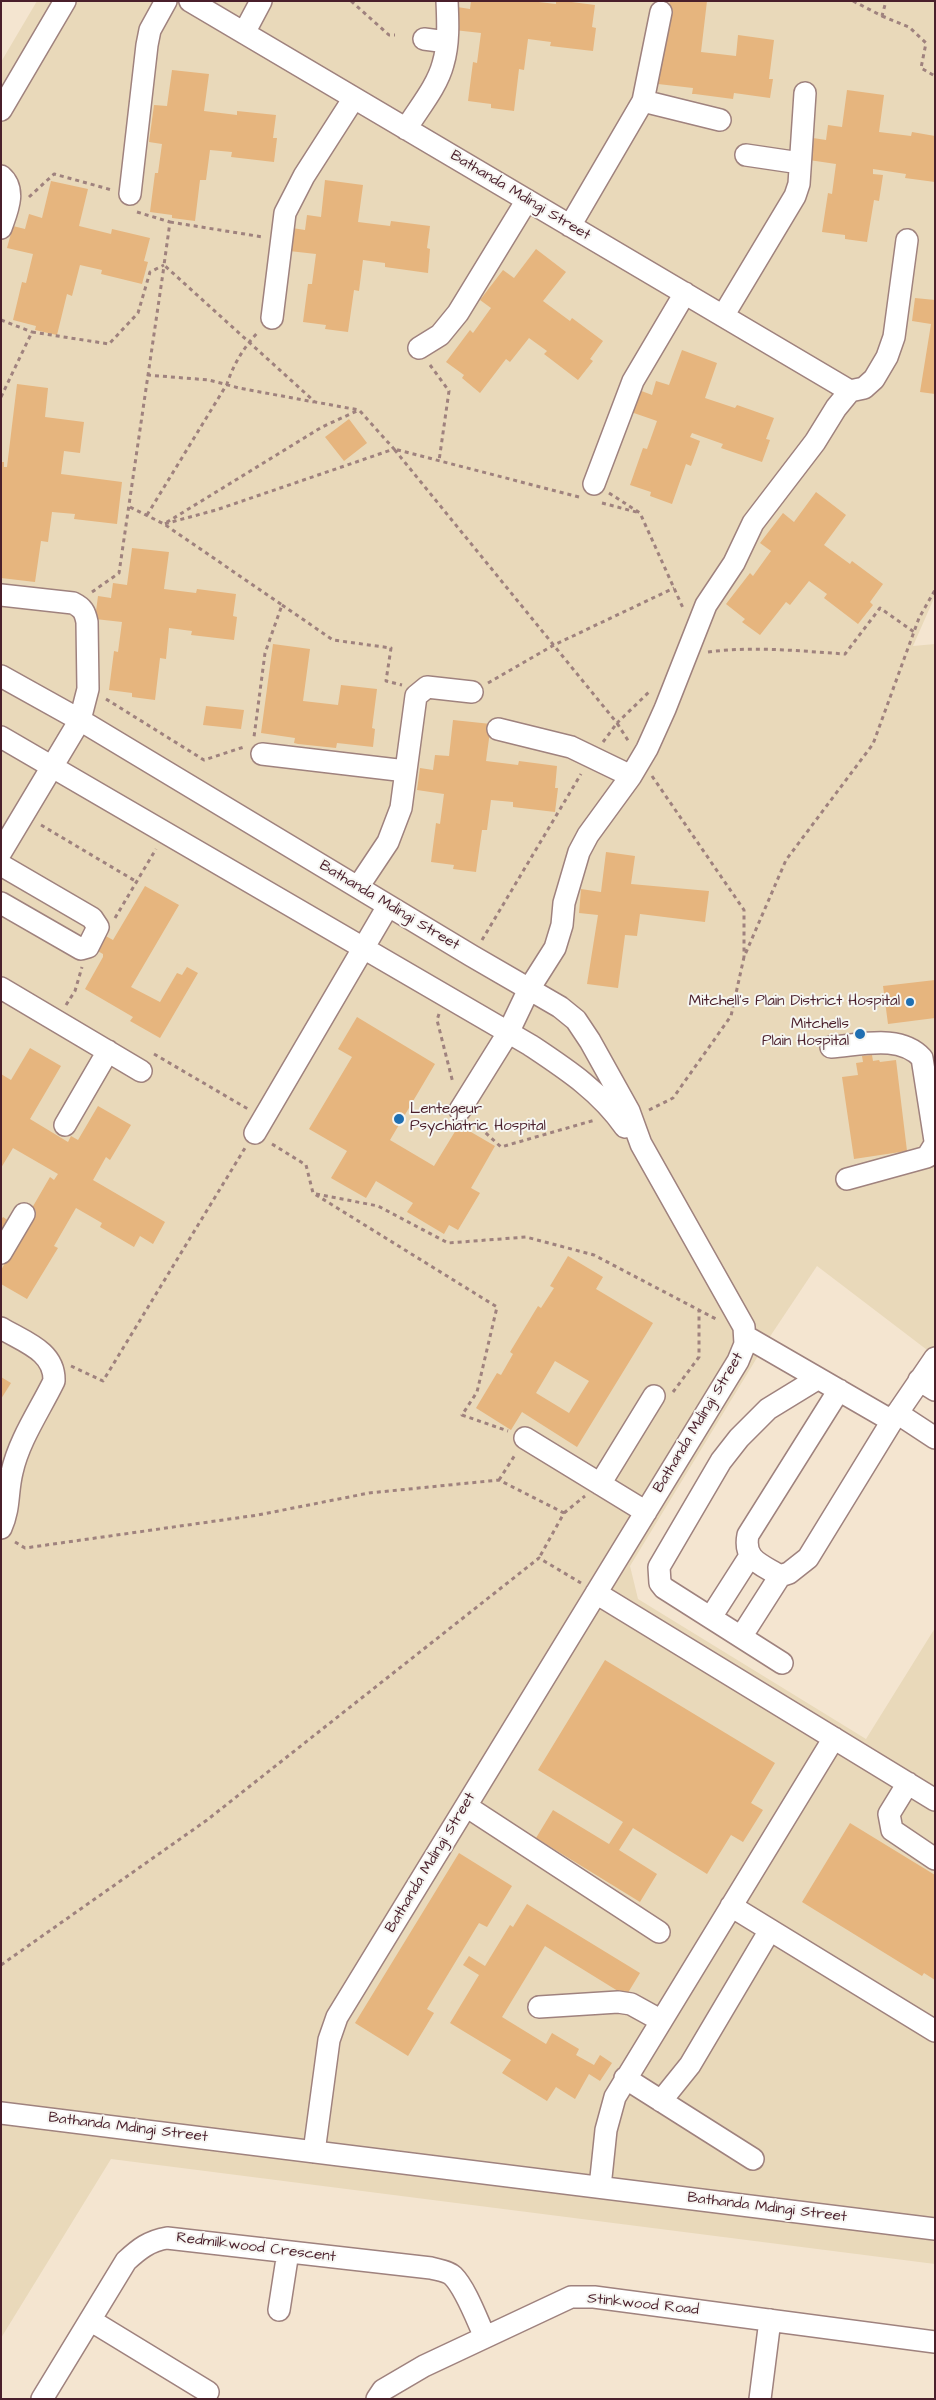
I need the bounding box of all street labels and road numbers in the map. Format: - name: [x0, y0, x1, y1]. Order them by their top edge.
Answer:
- street label: Bathanda Mdingi Street: [447, 147, 593, 245]
- street label: Bathanda Mdingi Street: [316, 857, 462, 955]
- street label: Bathanda Mdingi Street: [650, 1350, 748, 1496]
- street label: Bathanda Mdingi Street: [382, 1790, 480, 1936]
- street label: Bathanda Mdingi Street: [47, 2109, 209, 2147]
- street label: Bathanda Mdingi Street: [686, 2189, 848, 2227]
- street label: Redmilkwood Crescent: [175, 2229, 337, 2267]
- street label: Stinkwood Road: [586, 2290, 700, 2320]

